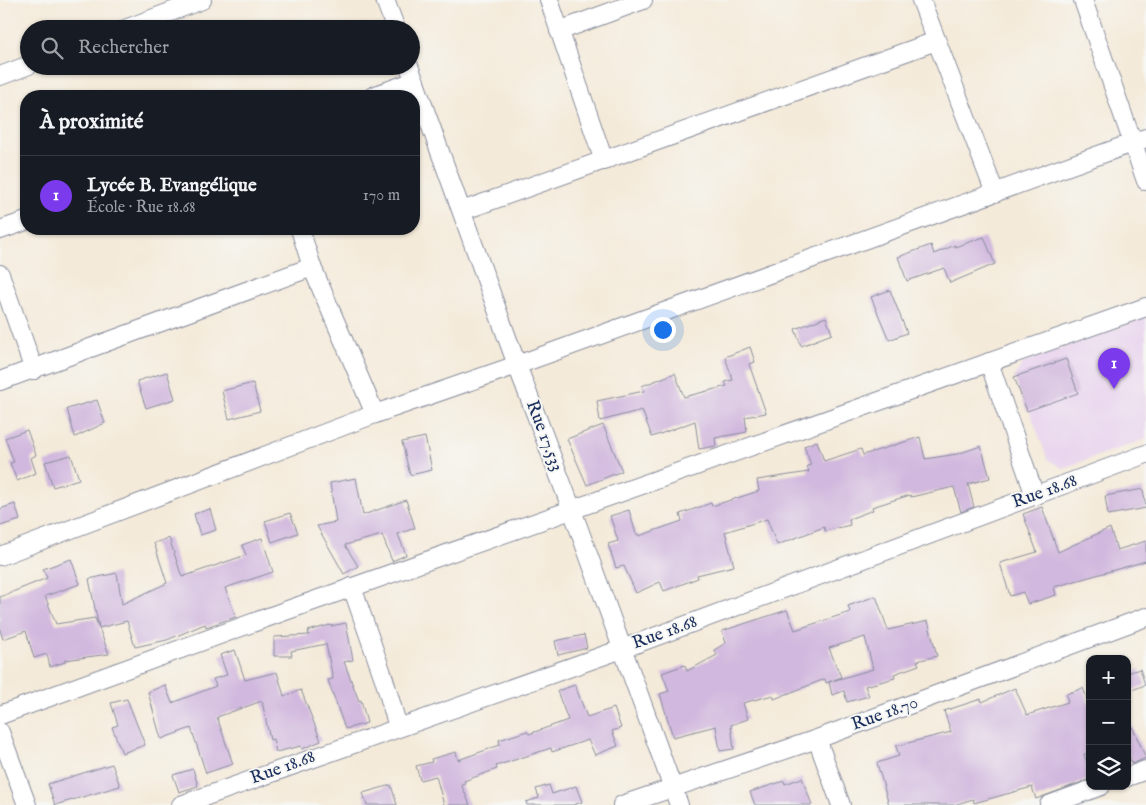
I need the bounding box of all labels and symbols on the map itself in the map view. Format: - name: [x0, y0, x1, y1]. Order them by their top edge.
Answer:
- your location: [650, 317, 676, 343]
- pin: 1: [1098, 348, 1130, 389]
- street label: Rue 17.533: [520, 397, 568, 475]
- street label: Rue 18.68: [1009, 470, 1081, 514]
- street label: Rue 18.68: [629, 611, 701, 655]
- street label: Rue 18.70: [849, 691, 921, 737]
- street label: Rue 18.68: [247, 746, 319, 790]

